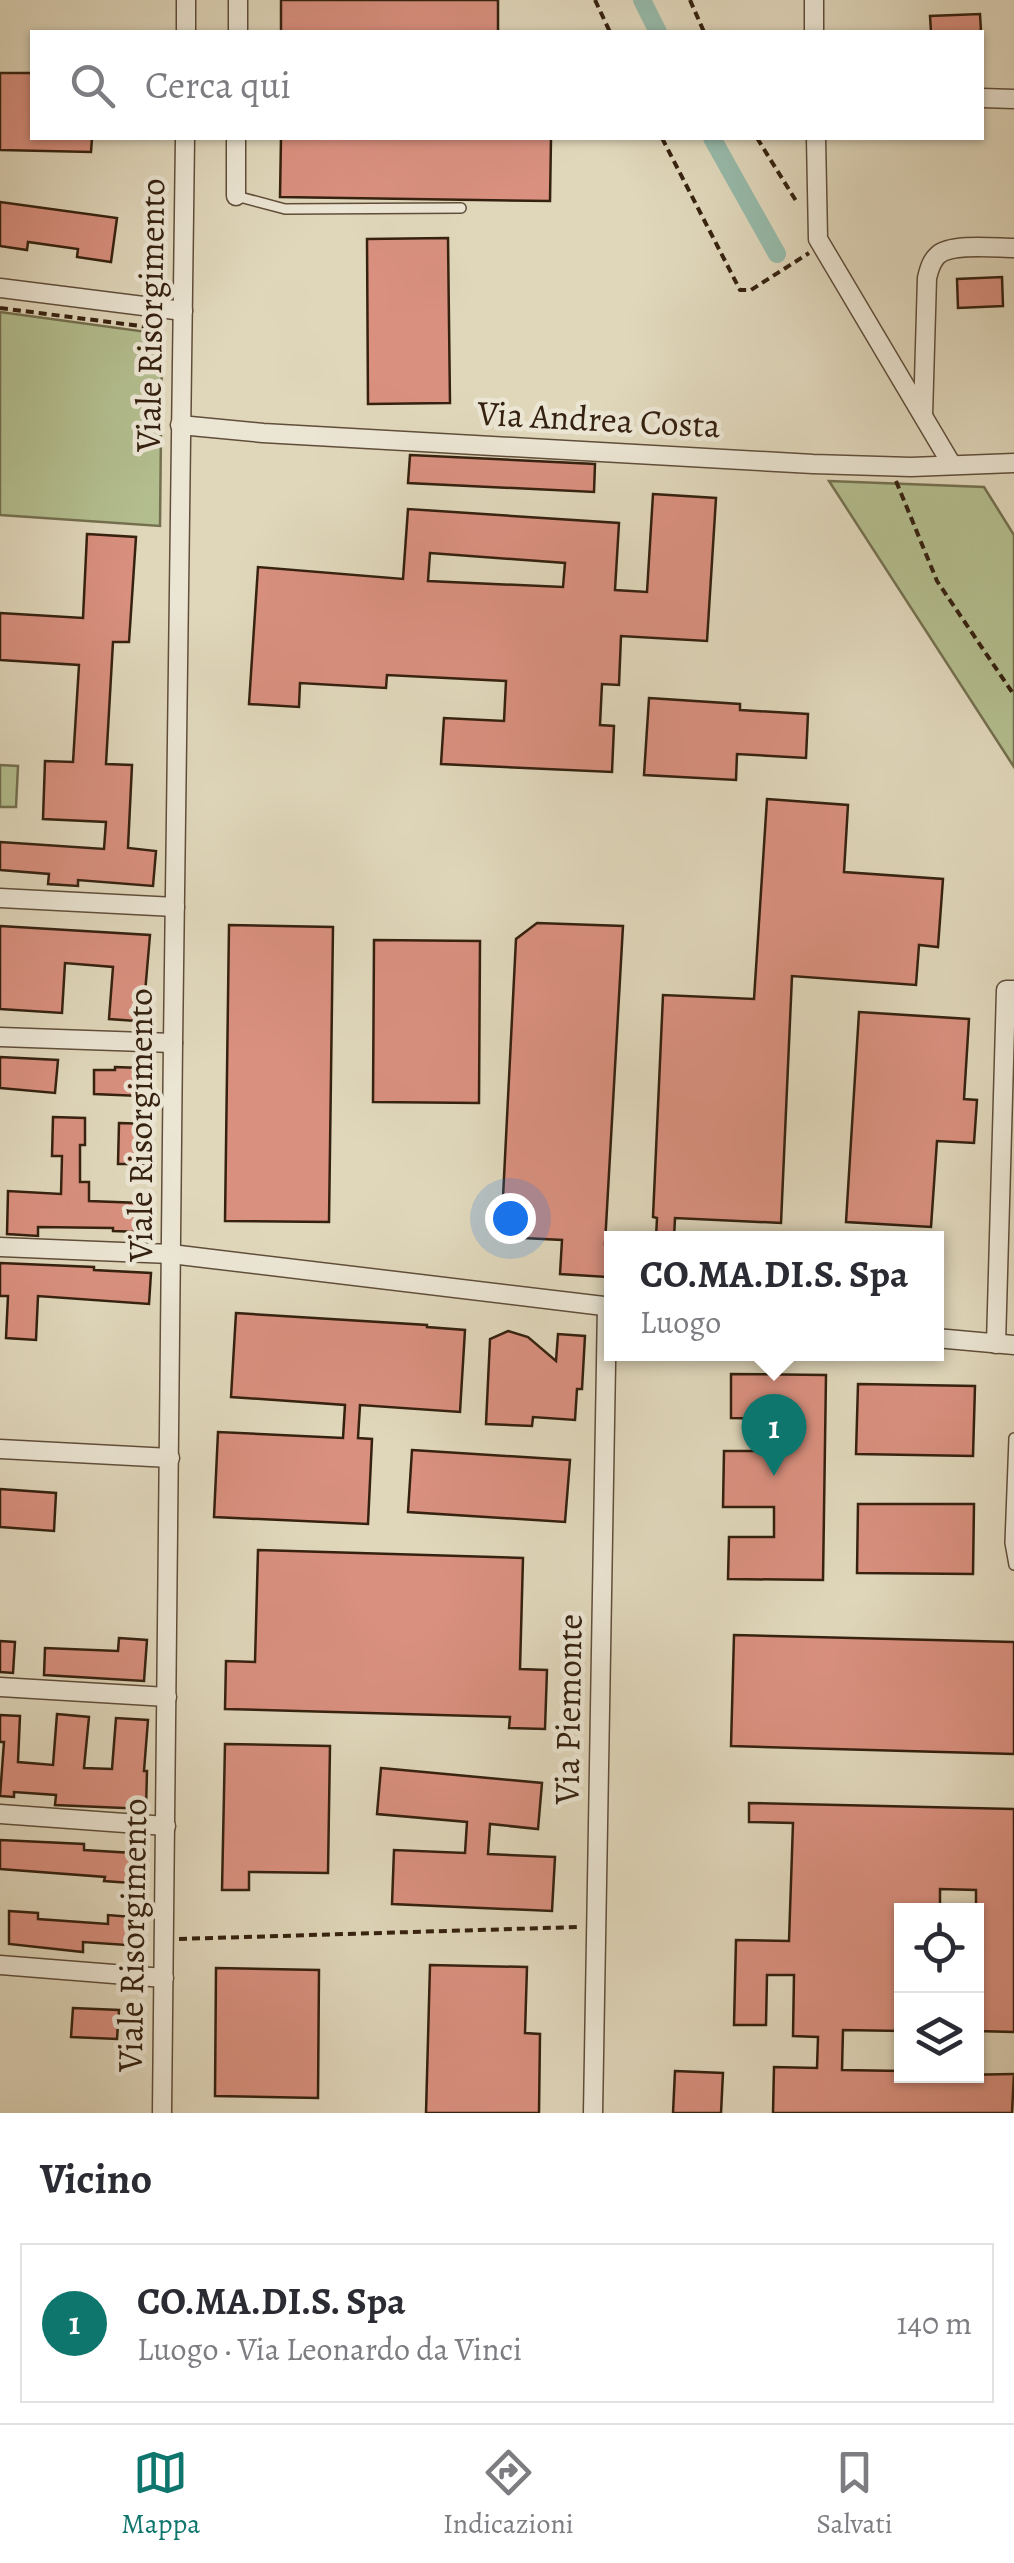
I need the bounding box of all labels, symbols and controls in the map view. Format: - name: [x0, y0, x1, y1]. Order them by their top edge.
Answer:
- search box: [30, 30, 984, 140]
- icon: search: [65, 58, 120, 113]
- text: Cerca qui: [145, 59, 291, 111]
- street label: Viale Risorgimento: [124, 178, 176, 453]
- street label: Via Andrea Costa: [475, 389, 722, 449]
- street label: Viale Risorgimento: [116, 988, 164, 1263]
- your location: [485, 1193, 536, 1244]
- popup: [604, 1231, 944, 1361]
- text: CO.MA.DI.S. Spa: [640, 1248, 908, 1300]
- text: Luogo: [640, 1300, 721, 1344]
- pin: 1: [742, 1394, 806, 1476]
- street label: Via Piemonte: [542, 1613, 594, 1806]
- street label: Viale Risorgimento: [106, 1798, 158, 2073]
- map controls: [894, 1903, 984, 2083]
- button: locate: [894, 1903, 984, 1993]
- button: layers: [894, 1993, 984, 2083]
- text: Vicino: [40, 2150, 152, 2207]
- text: CO.MA.DI.S. Spa: [137, 2275, 406, 2327]
- text: 1: [69, 2301, 80, 2345]
- text: 140 m: [897, 2301, 972, 2345]
- text: Luogo · Via Leonardo da Vinci: [137, 2327, 522, 2371]
- tab: Mappa: [121, 2445, 200, 2543]
- tab: Indicazioni: [443, 2445, 574, 2543]
- tab: Salvati: [816, 2445, 893, 2543]

